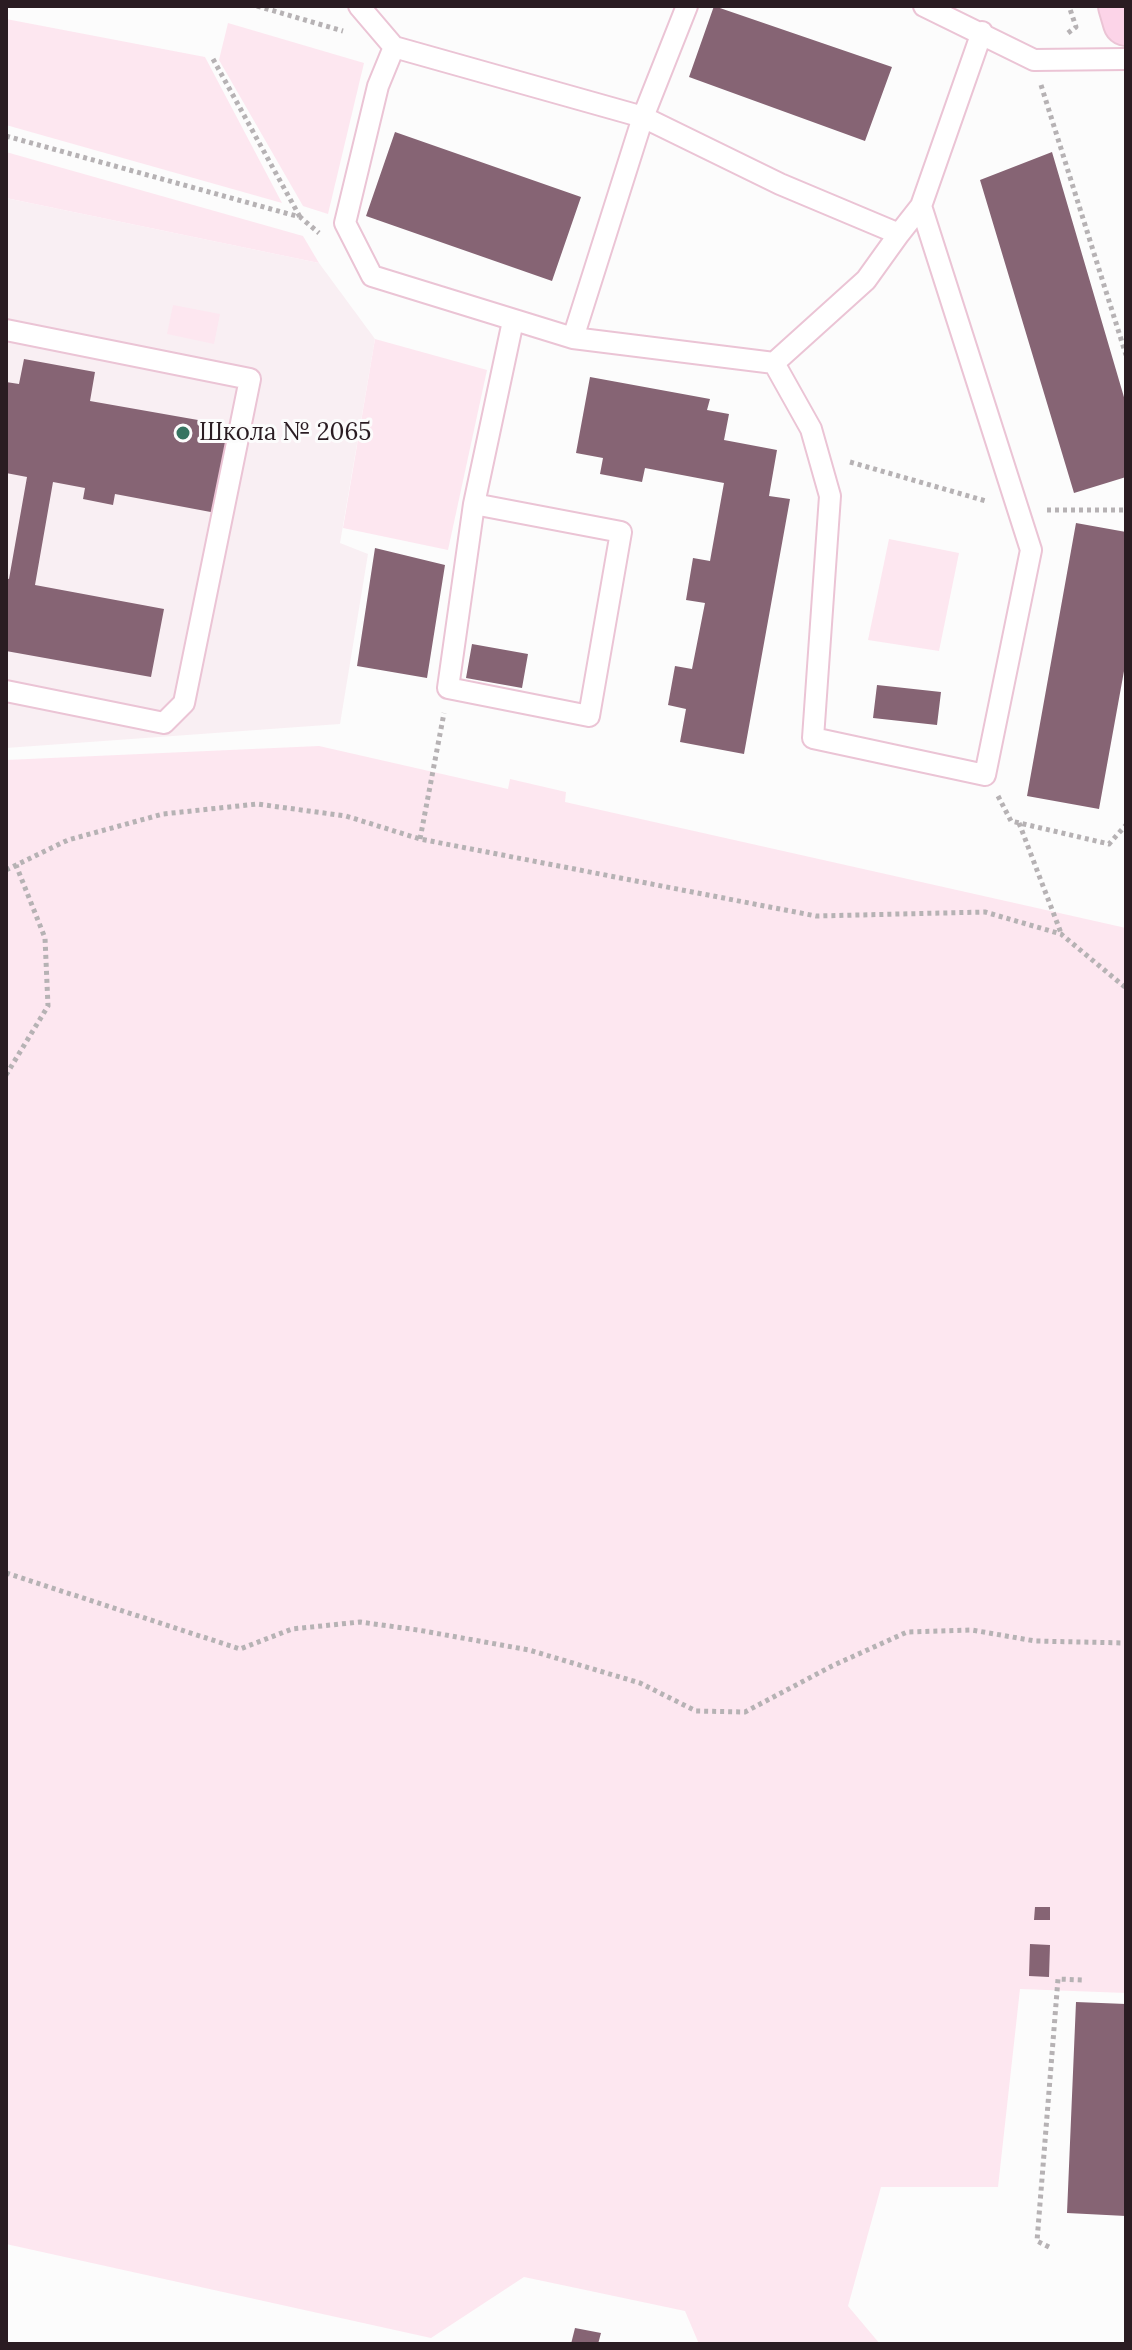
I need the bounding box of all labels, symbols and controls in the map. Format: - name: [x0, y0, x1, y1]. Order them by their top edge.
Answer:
- place label: Школа № 2065: [199, 419, 371, 447]
- marker: Школа № 2065: [174, 424, 192, 442]

